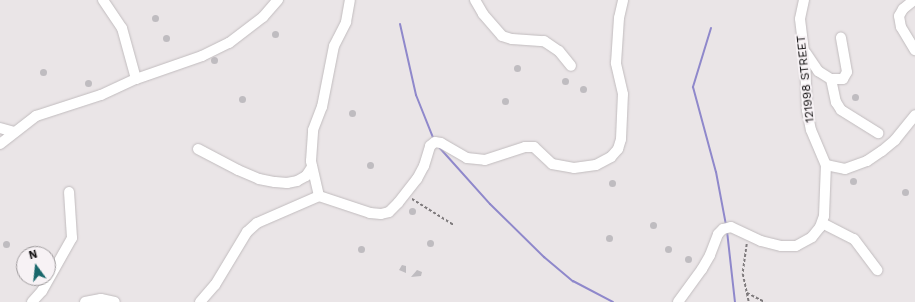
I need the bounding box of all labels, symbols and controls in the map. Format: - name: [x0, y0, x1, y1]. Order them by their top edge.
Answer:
- street label: 121998 STREET: [794, 35, 818, 123]
- north arrow: [16, 246, 56, 286]
- text: N: [27, 248, 39, 262]

